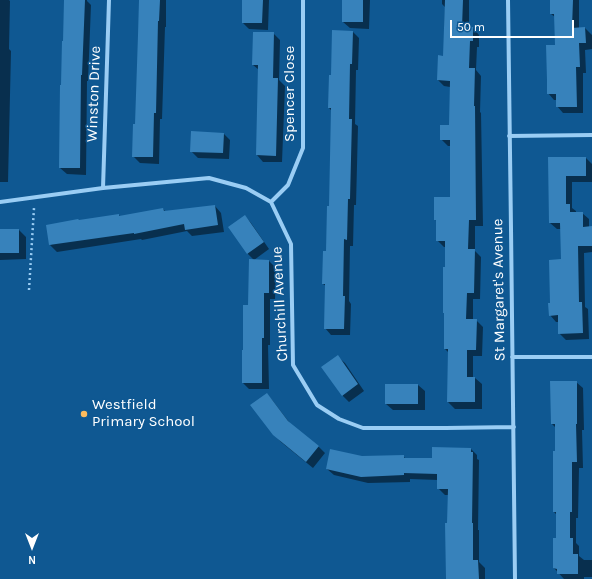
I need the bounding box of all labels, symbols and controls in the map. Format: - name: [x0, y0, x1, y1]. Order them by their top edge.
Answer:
- scale bar: [452, 12, 576, 38]
- text: 50 m: [457, 20, 485, 34]
- street label: Winston Drive: [83, 46, 105, 142]
- street label: Spencer Close: [281, 46, 299, 142]
- street label: St Margaret's Avenue: [489, 218, 509, 362]
- street label: Churchill Avenue: [268, 246, 292, 362]
- place label: Westfield Primary School: [92, 396, 195, 431]
- marker: Westfield Primary School: [79, 409, 89, 419]
- north arrow: [12, 527, 52, 567]
- text: N: [28, 553, 36, 566]

